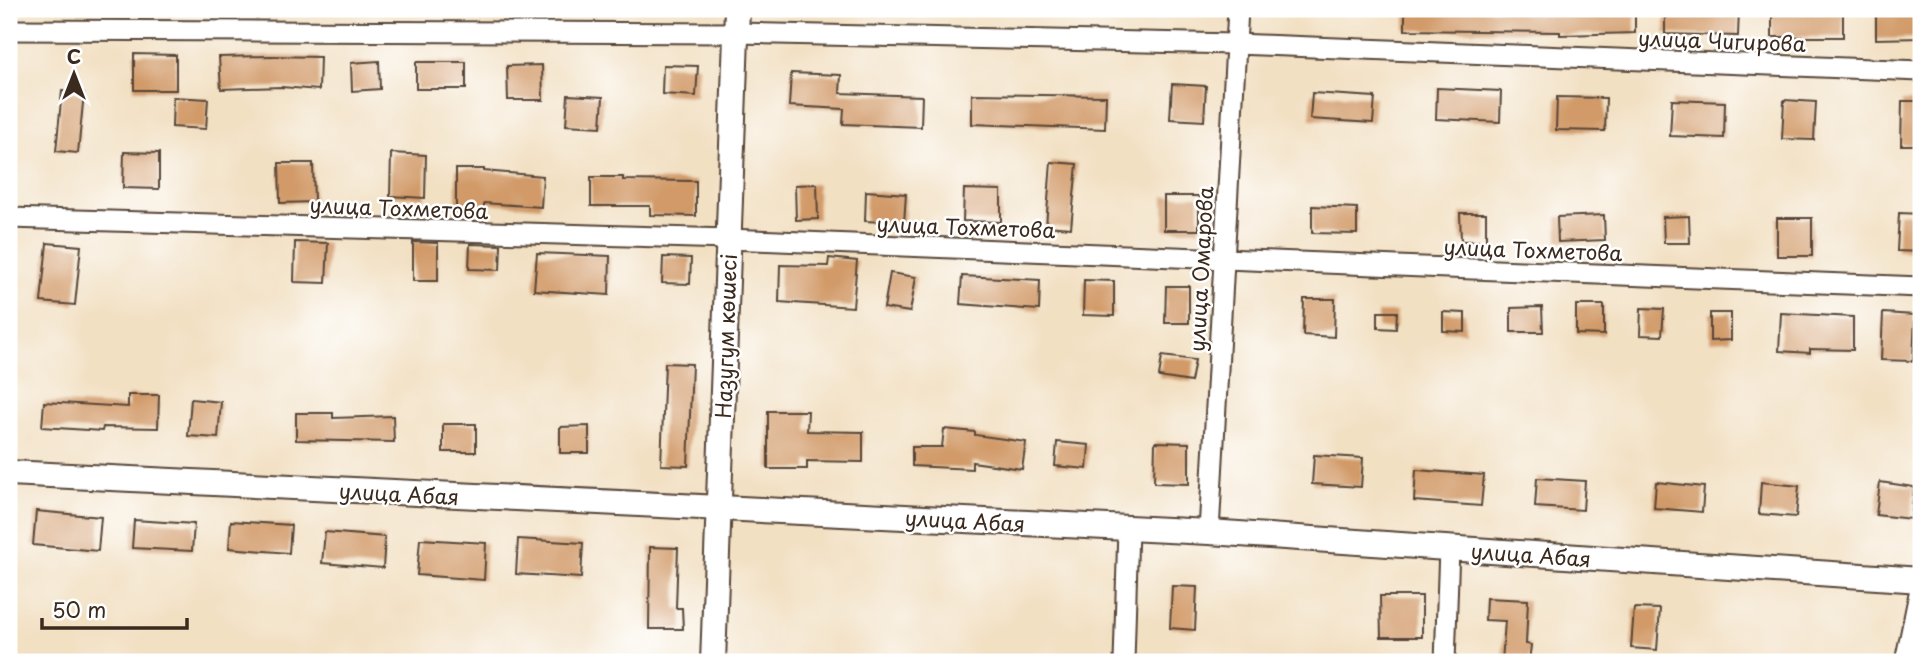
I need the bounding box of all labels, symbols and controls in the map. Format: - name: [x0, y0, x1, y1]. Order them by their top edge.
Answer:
- street label: улица Чигирова: [1638, 21, 1806, 59]
- north arrow: [38, 38, 108, 108]
- text: С: [67, 42, 81, 70]
- street label: улица Омарова: [1180, 185, 1220, 353]
- street label: улица Тохметова: [309, 188, 489, 226]
- street label: улица Тохметова: [876, 207, 1056, 245]
- street label: улица Тохметова: [1443, 230, 1623, 268]
- street label: Назугум көшесі: [706, 253, 744, 419]
- street label: улица Абая: [338, 474, 460, 512]
- street label: улица Абая: [904, 501, 1026, 539]
- street label: улица Абая: [1470, 534, 1592, 574]
- scale bar: [42, 587, 187, 631]
- text: 50 m: [52, 593, 106, 625]

